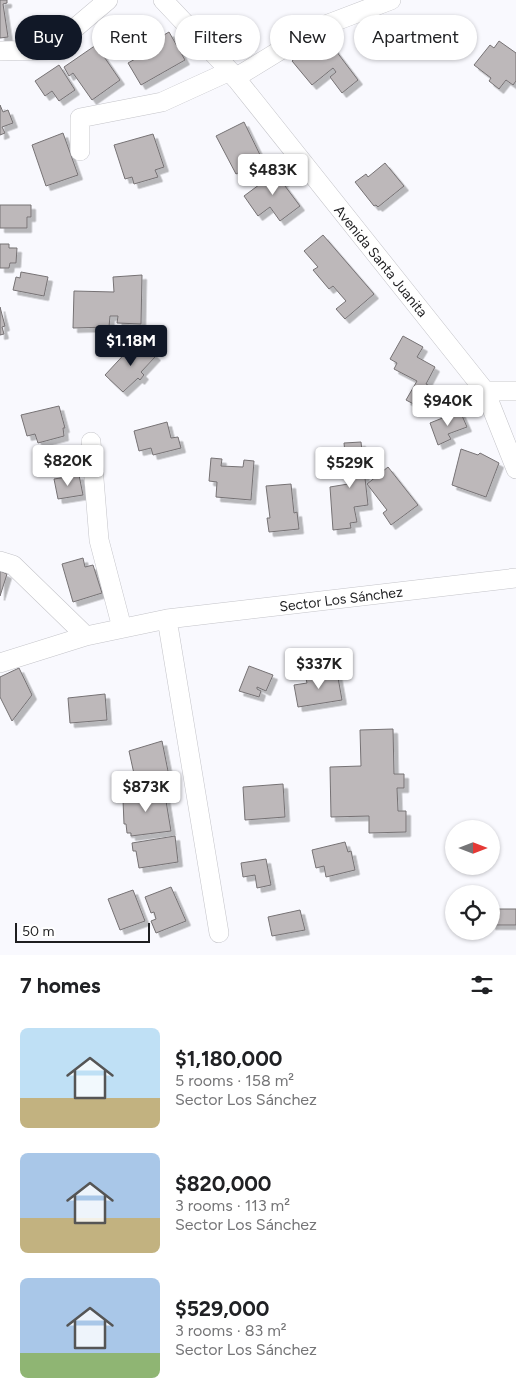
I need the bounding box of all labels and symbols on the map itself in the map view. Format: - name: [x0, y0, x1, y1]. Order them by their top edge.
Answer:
- pin: $483K: [238, 154, 308, 196]
- street label: Avenida Santa Juanita: [330, 202, 431, 321]
- pin: $1.18M: [90, 324, 172, 367]
- pin: $940K: [413, 384, 483, 427]
- pin: $820K: [33, 444, 103, 487]
- pin: $529K: [315, 446, 385, 489]
- street label: Sector Los Sánchez: [278, 583, 404, 616]
- pin: $337K: [284, 648, 354, 690]
- pin: $873K: [111, 770, 181, 813]
- north arrow: [445, 820, 500, 875]
- scale bar: [15, 920, 150, 943]

